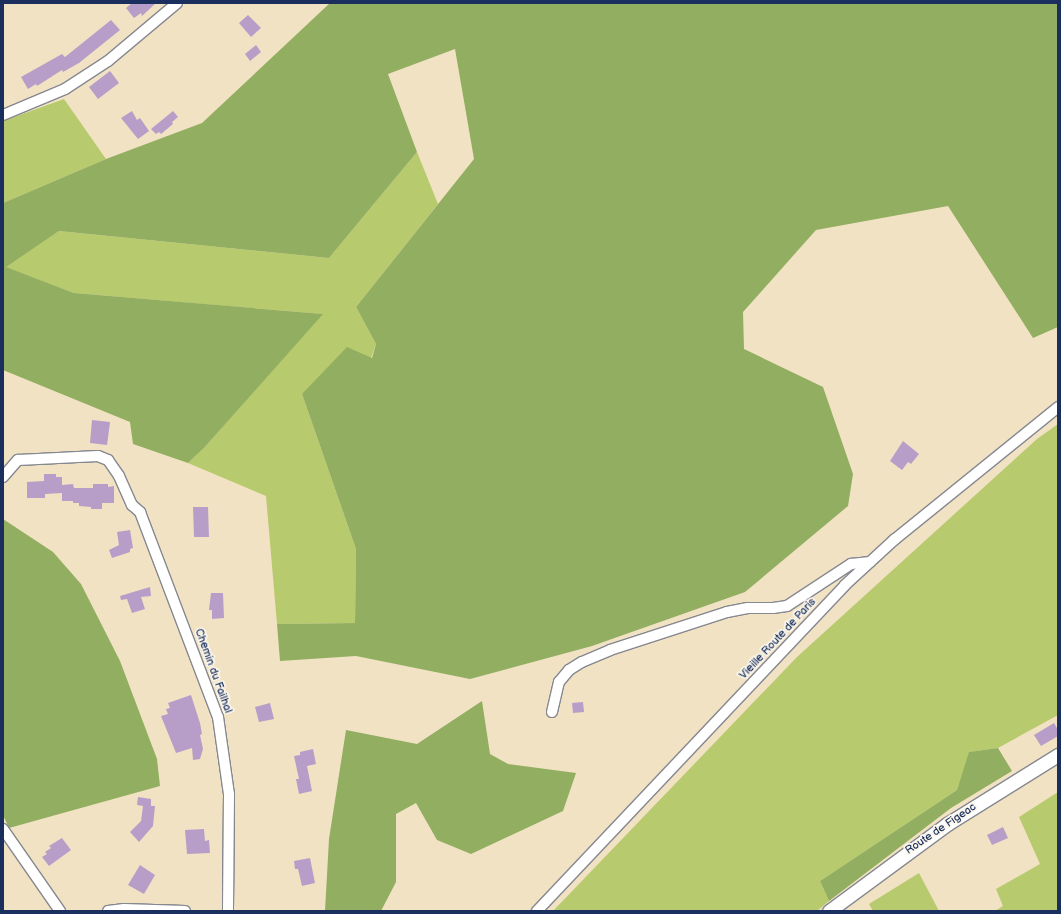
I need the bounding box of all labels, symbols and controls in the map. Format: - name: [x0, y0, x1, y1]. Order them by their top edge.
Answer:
- street label: Vieille Route de Paris: [737, 596, 819, 682]
- street label: Chemin du Failhal: [192, 627, 234, 715]
- street label: Route de Figeac: [903, 800, 979, 858]

